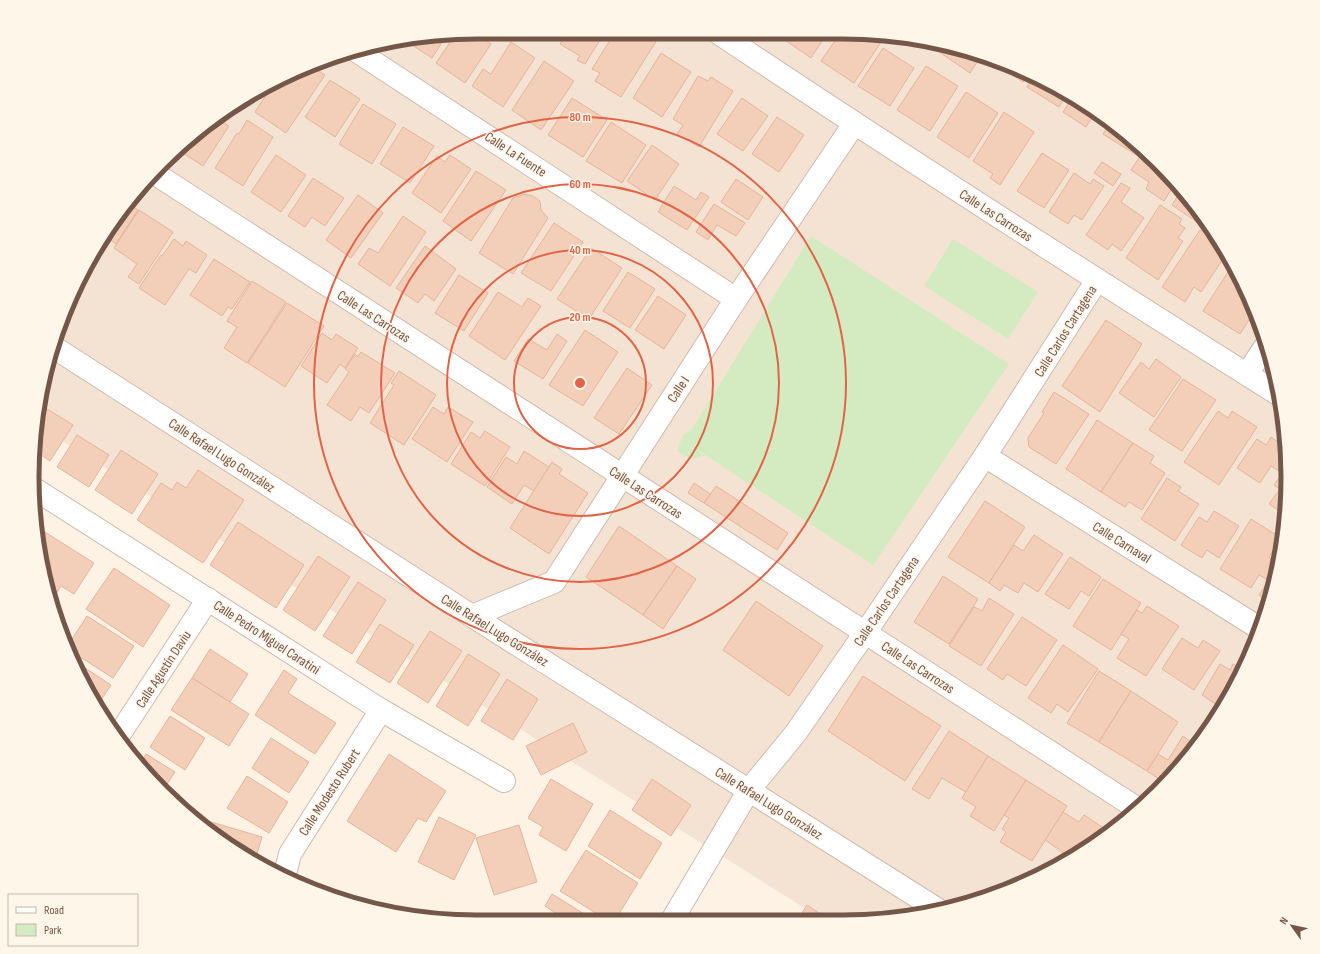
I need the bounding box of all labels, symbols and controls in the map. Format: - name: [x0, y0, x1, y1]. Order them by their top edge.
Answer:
- text: 80 m: [569, 110, 591, 125]
- street label: Calle La Fuente: [482, 128, 550, 181]
- text: 60 m: [569, 177, 591, 192]
- street label: Calle Las Carrozas: [956, 185, 1035, 245]
- text: 40 m: [569, 243, 591, 258]
- street label: Calle Carlos Cartagena: [1030, 282, 1100, 380]
- street label: Calle Las Carrozas: [334, 286, 413, 346]
- text: 20 m: [570, 310, 590, 325]
- street label: Calle I: [664, 373, 693, 406]
- centre of rings: [573, 376, 587, 390]
- street label: Calle Rafael Lugo González: [165, 415, 278, 496]
- street label: Calle Las Carrozas: [606, 462, 685, 522]
- street label: Calle Carnaval: [1089, 518, 1154, 567]
- street label: Calle Carlos Cartagena: [850, 553, 923, 650]
- street label: Calle Rafael Lugo González: [438, 590, 552, 670]
- street label: Calle Pedro Miguel Caratini: [210, 597, 323, 678]
- street label: Calle Agustín Daviu: [132, 627, 195, 711]
- street label: Calle Las Carrozas: [878, 637, 957, 697]
- street label: Calle Modesto Rubert: [295, 746, 364, 839]
- street label: Calle Rafael Lugo González: [712, 763, 826, 843]
- legend: [8, 894, 138, 946]
- text: Road: [44, 903, 64, 918]
- north arrow: [1272, 906, 1312, 946]
- text: N: [1277, 915, 1291, 927]
- text: Park: [44, 923, 62, 938]

